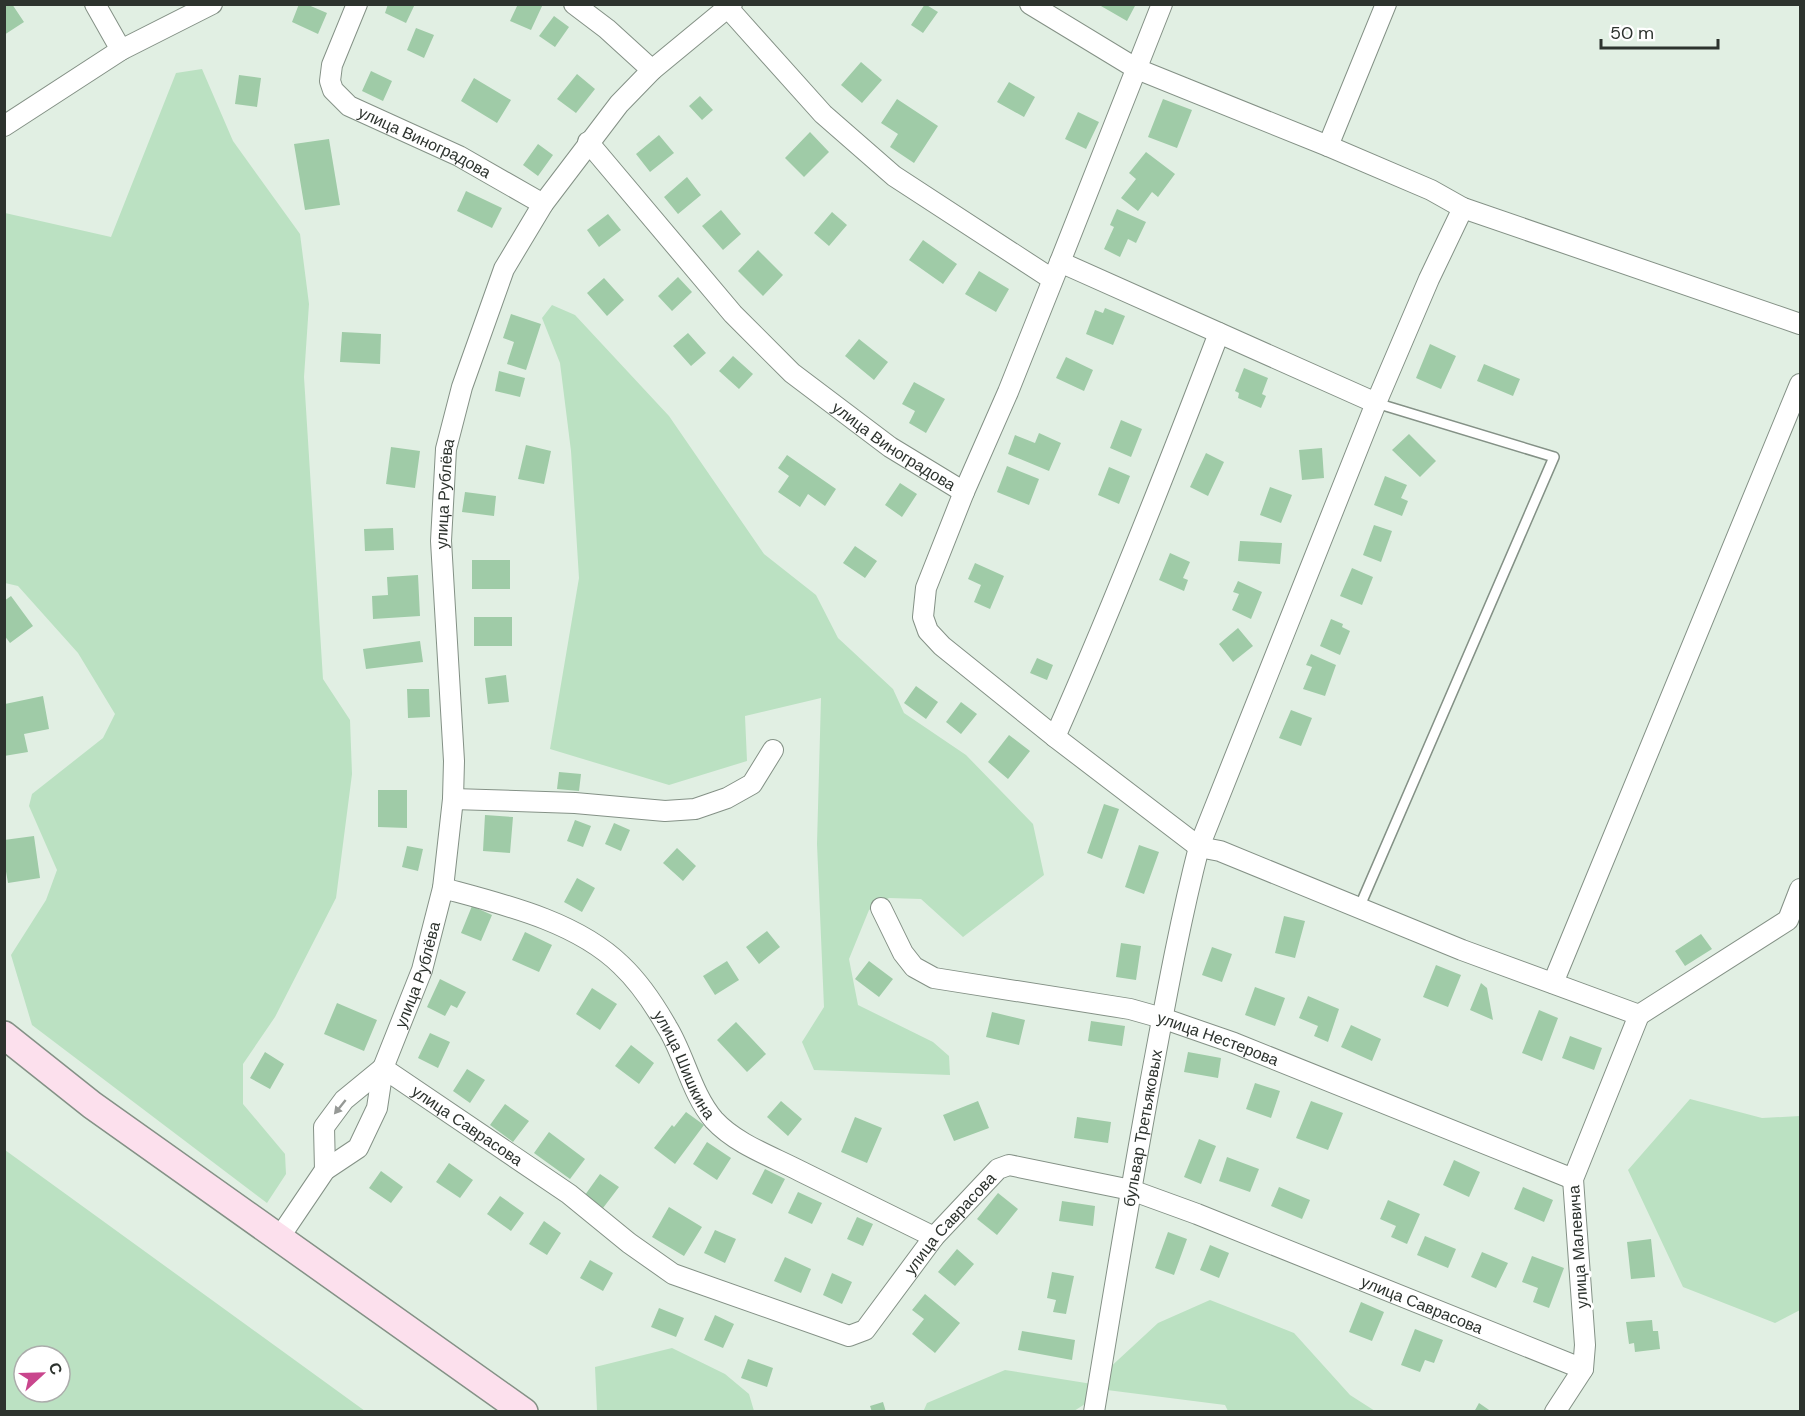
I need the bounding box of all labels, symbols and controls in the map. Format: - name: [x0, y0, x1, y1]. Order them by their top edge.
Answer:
- scale bar: [1601, 12, 1718, 50]
- text: 50 m: [1610, 21, 1654, 45]
- street label: улица Виноградова: [355, 101, 495, 183]
- street label: улица Виноградова: [828, 397, 960, 495]
- street label: улица Рублёва: [430, 436, 459, 550]
- street label: улица Рублёва: [390, 919, 444, 1031]
- street label: улица Шишкина: [649, 1006, 720, 1123]
- street label: улица Нестерова: [1155, 1007, 1282, 1070]
- street label: бульвар Третьяковых: [1118, 1048, 1167, 1208]
- street label: улица Саврасова: [408, 1080, 527, 1170]
- one-way arrow: [334, 1099, 346, 1114]
- street label: улица Саврасова: [899, 1168, 1000, 1279]
- street label: улица Малевича: [1563, 1185, 1593, 1309]
- street label: улица Саврасова: [1358, 1271, 1486, 1338]
- north arrow: [12, 1344, 72, 1404]
- text: С: [44, 1359, 68, 1378]

